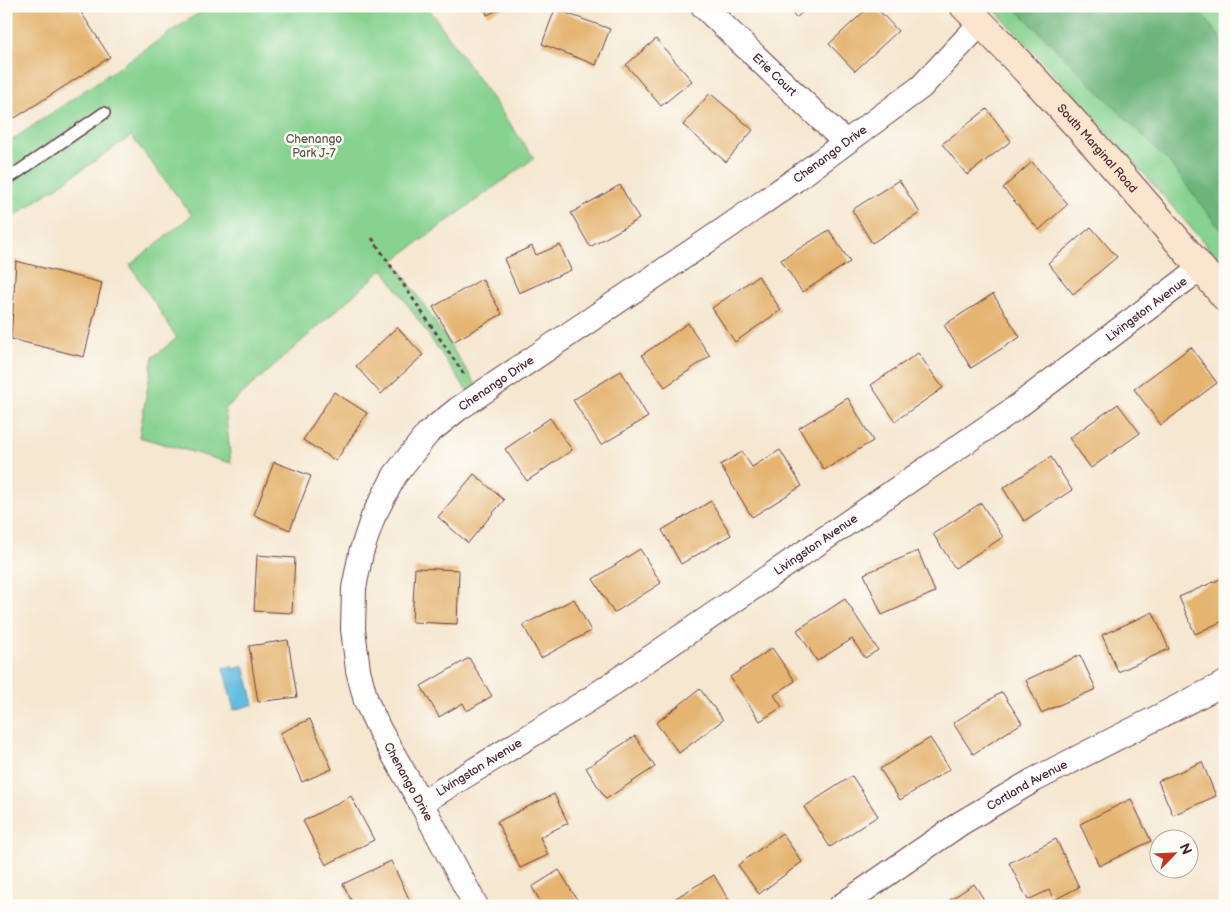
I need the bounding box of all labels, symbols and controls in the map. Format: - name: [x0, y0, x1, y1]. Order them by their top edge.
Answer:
- street label: Erie Court: [749, 50, 800, 99]
- street label: South Marginal Road: [1054, 101, 1141, 196]
- street label: Chenango Drive: [790, 122, 870, 186]
- park label: Chenango Park J-7: [286, 132, 342, 161]
- street label: Livingston Avenue: [1103, 274, 1190, 345]
- street label: Chenango Drive: [456, 352, 537, 414]
- street label: Livingston Avenue: [771, 511, 861, 578]
- street label: Livingston Avenue: [433, 735, 525, 799]
- street label: Chenango Drive: [380, 740, 436, 824]
- street label: Cortland Avenue: [984, 757, 1070, 814]
- north arrow: [1148, 830, 1198, 880]
- text: N: [1176, 841, 1195, 857]

